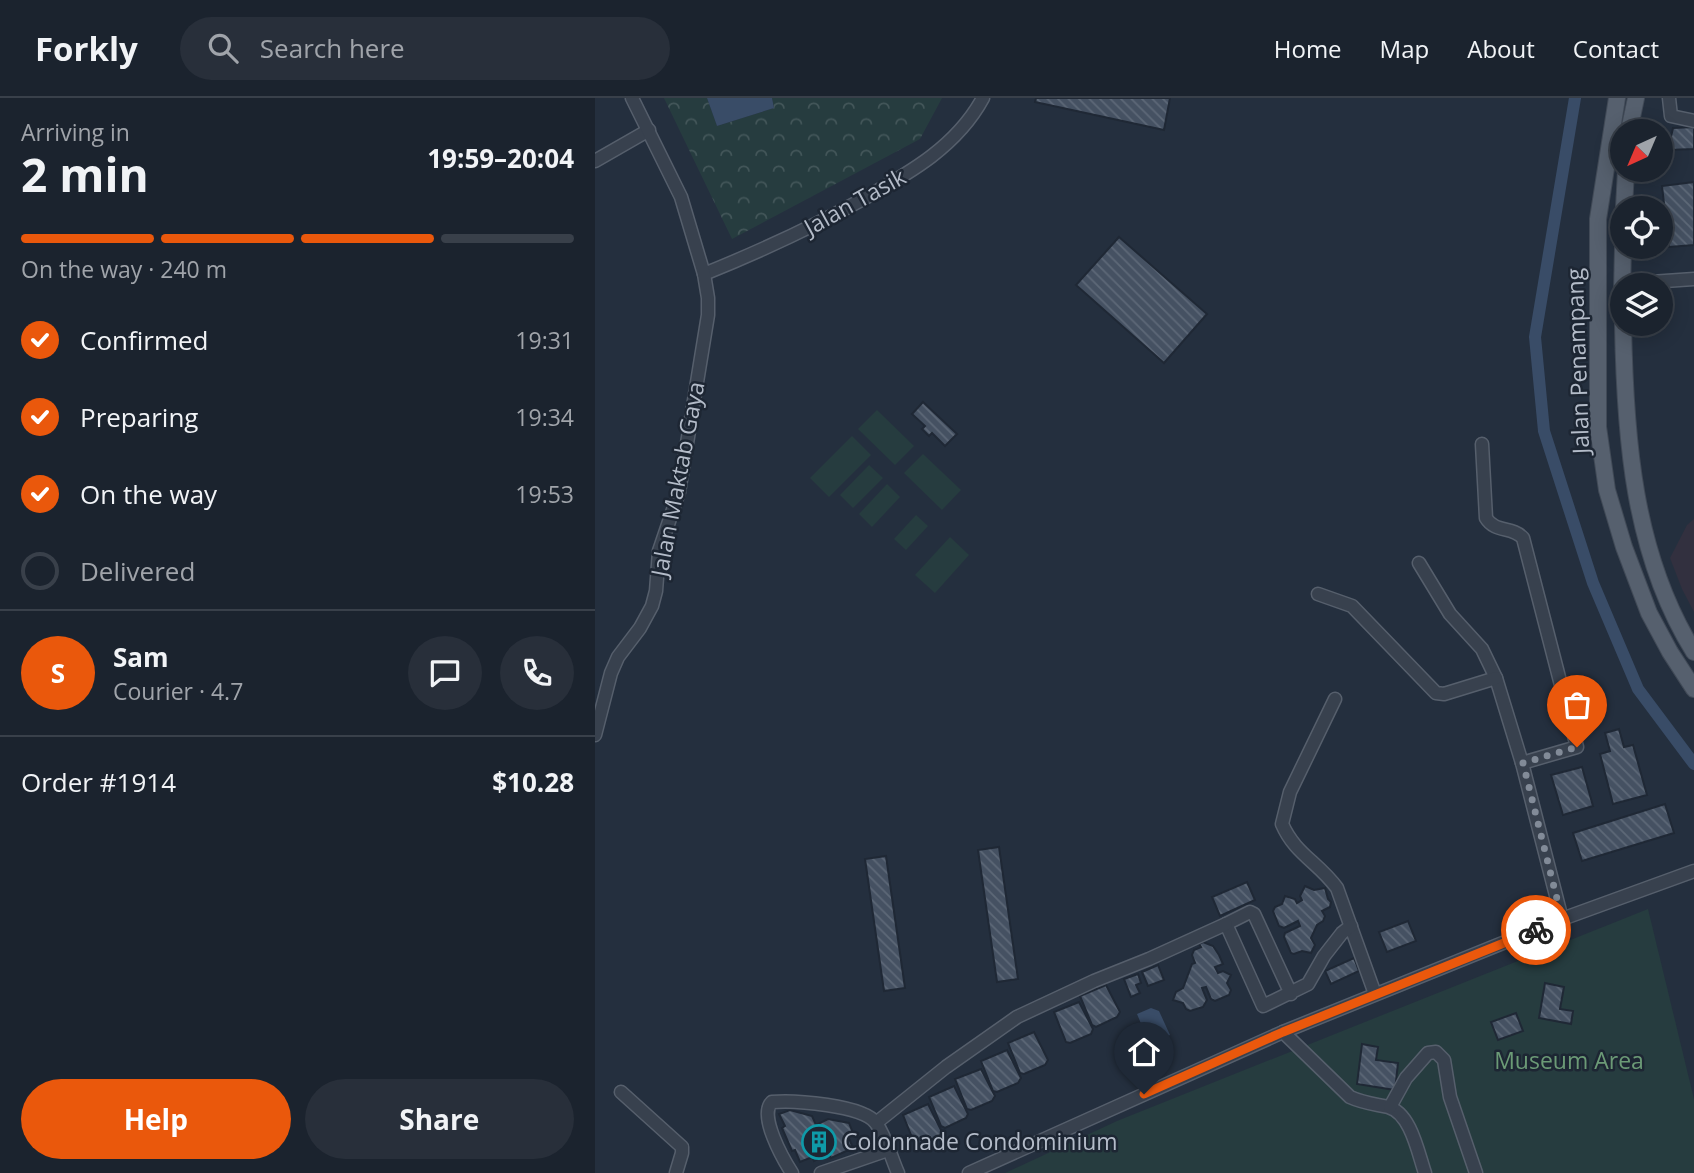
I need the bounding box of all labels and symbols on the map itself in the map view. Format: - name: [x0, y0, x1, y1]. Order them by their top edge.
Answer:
- north arrow: [1610, 119, 1673, 182]
- street label: Jalan Tasik: [796, 160, 911, 243]
- street label: Jalan Penampang: [1558, 267, 1596, 457]
- street label: Jalan Maktab Gaya: [642, 379, 712, 581]
- pin: [1547, 675, 1607, 747]
- courier: [1501, 895, 1571, 965]
- pin: [1114, 1022, 1174, 1094]
- park label: Museum Area: [1494, 1044, 1644, 1076]
- building icon: Colonnade Condominium: [800, 1123, 838, 1161]
- place label: Colonnade Condominium: [843, 1125, 1118, 1157]

